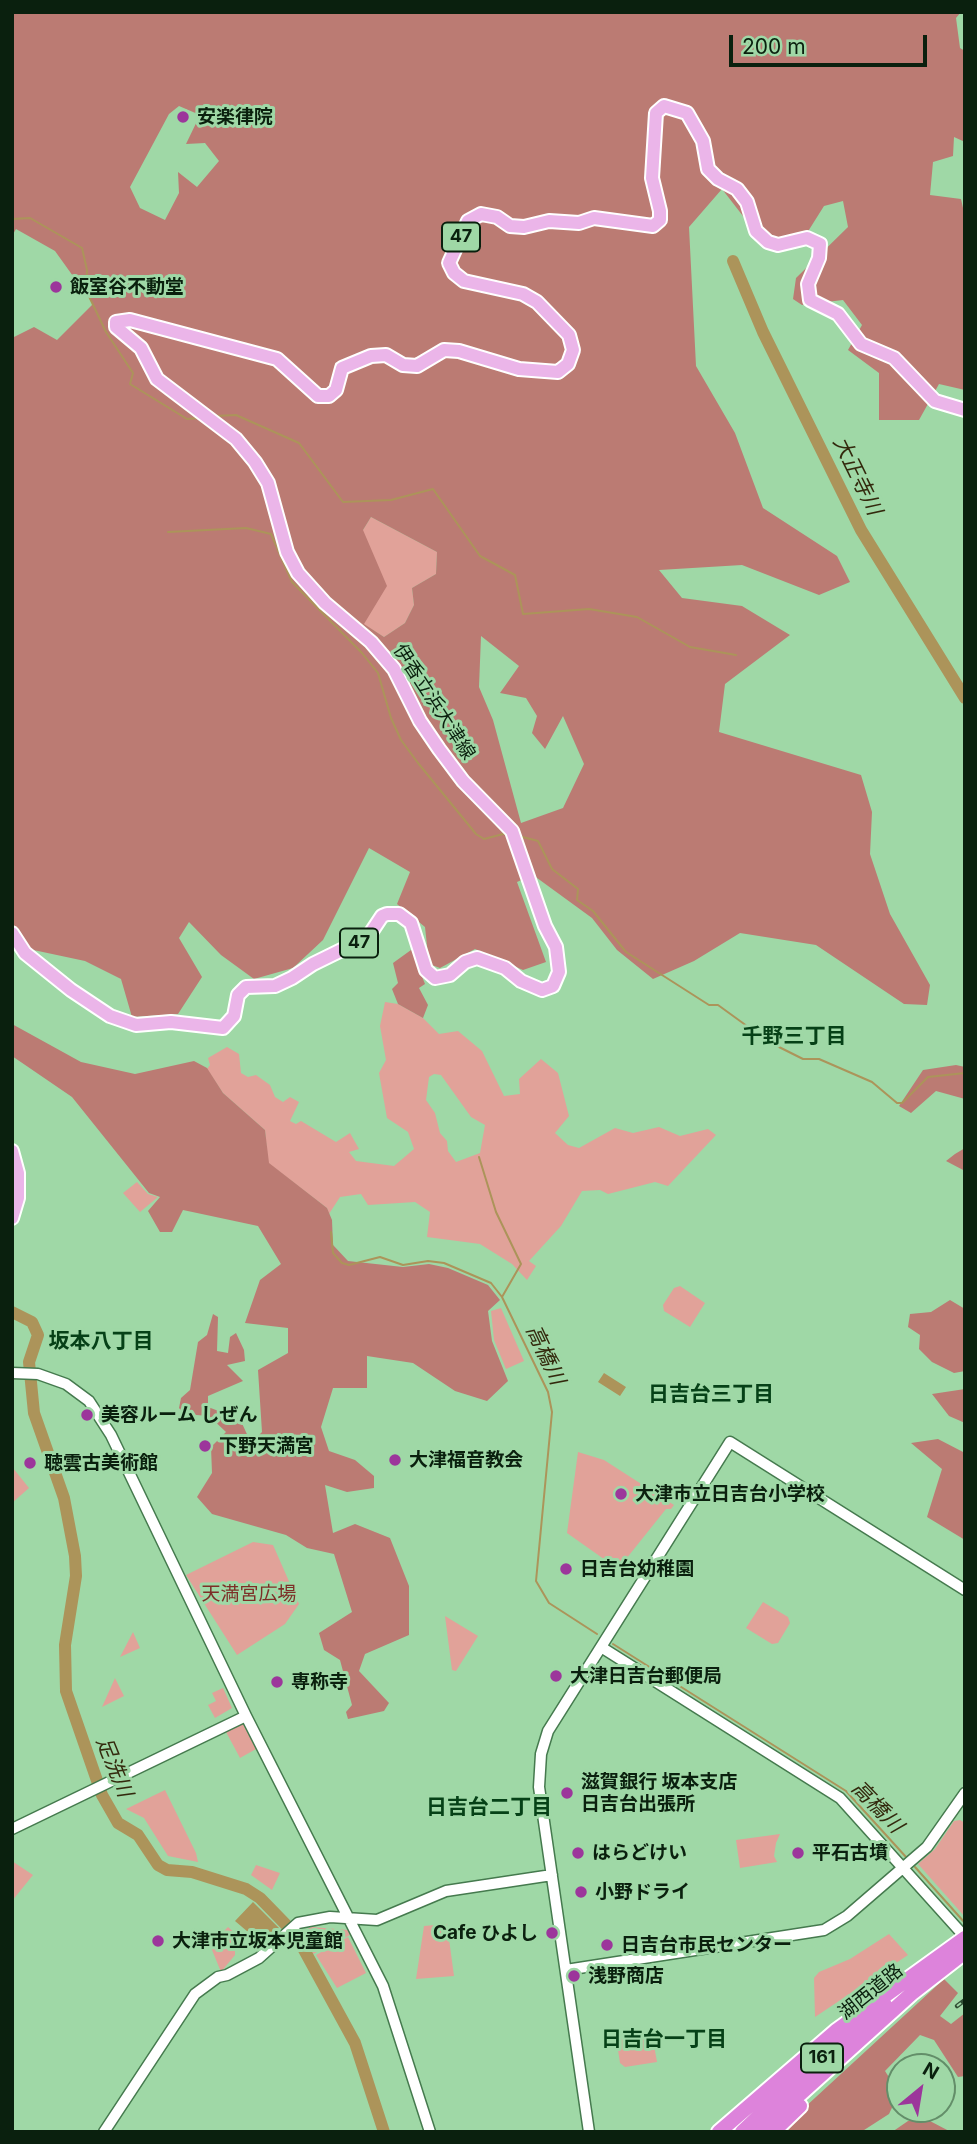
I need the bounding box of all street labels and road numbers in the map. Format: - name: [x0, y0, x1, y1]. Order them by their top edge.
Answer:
- road number: 47: [442, 222, 480, 251]
- street label: 伊香立浜大津線: [388, 640, 480, 764]
- road number: 47: [340, 928, 378, 958]
- street label: 湖西道路: [834, 1959, 908, 2025]
- road number: 161: [801, 2044, 843, 2072]

